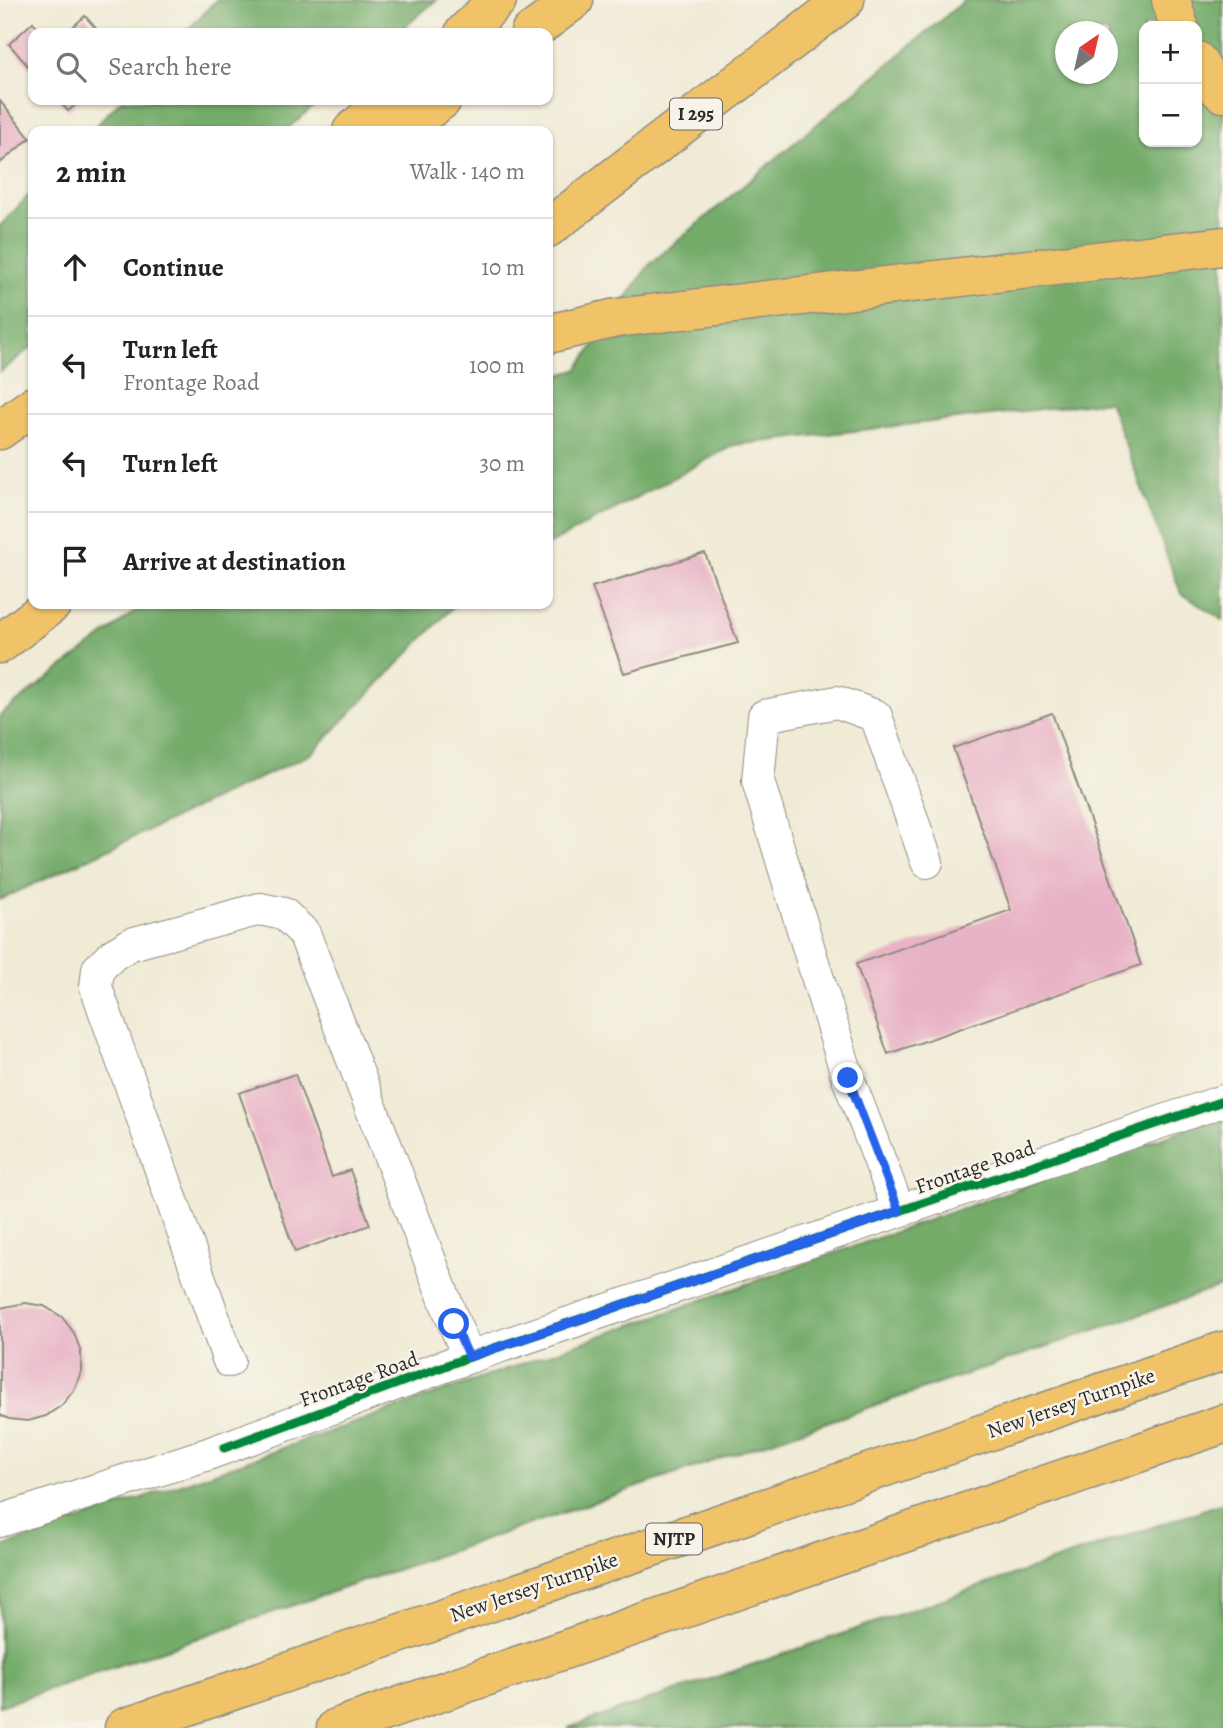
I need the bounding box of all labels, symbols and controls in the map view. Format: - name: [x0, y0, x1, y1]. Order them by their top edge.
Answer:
- north arrow: [1055, 21, 1118, 84]
- map controls: [1139, 21, 1202, 147]
- button: +: [1139, 21, 1202, 84]
- search box: [28, 28, 553, 105]
- icon: search: [52, 48, 90, 86]
- text: Search here: [108, 49, 232, 84]
- button: −: [1139, 84, 1202, 147]
- road number: I 295: [670, 98, 722, 130]
- text: 2 min: [56, 152, 126, 192]
- text: Walk · 140 m: [410, 156, 525, 187]
- icon: ahead: [56, 248, 94, 286]
- text: Continue: [123, 250, 224, 285]
- text: 10 m: [481, 252, 525, 283]
- text: Turn left: [123, 332, 218, 367]
- icon: left: [56, 346, 94, 384]
- text: 100 m: [469, 350, 525, 381]
- text: Frontage Road: [123, 367, 260, 398]
- icon: left: [56, 444, 94, 482]
- text: Turn left: [123, 446, 218, 481]
- text: 30 m: [479, 448, 525, 479]
- icon: arrive: [56, 542, 94, 580]
- text: Arrive at destination: [123, 544, 346, 579]
- route end: [832, 1062, 863, 1093]
- street label: Frontage Road: [912, 1133, 1039, 1201]
- route start: [438, 1308, 469, 1339]
- street label: Frontage Road: [296, 1344, 423, 1413]
- street label: New Jersey Turnpike: [983, 1361, 1159, 1445]
- road number: NJTP: [646, 1524, 702, 1554]
- street label: New Jersey Turnpike: [446, 1545, 622, 1629]

